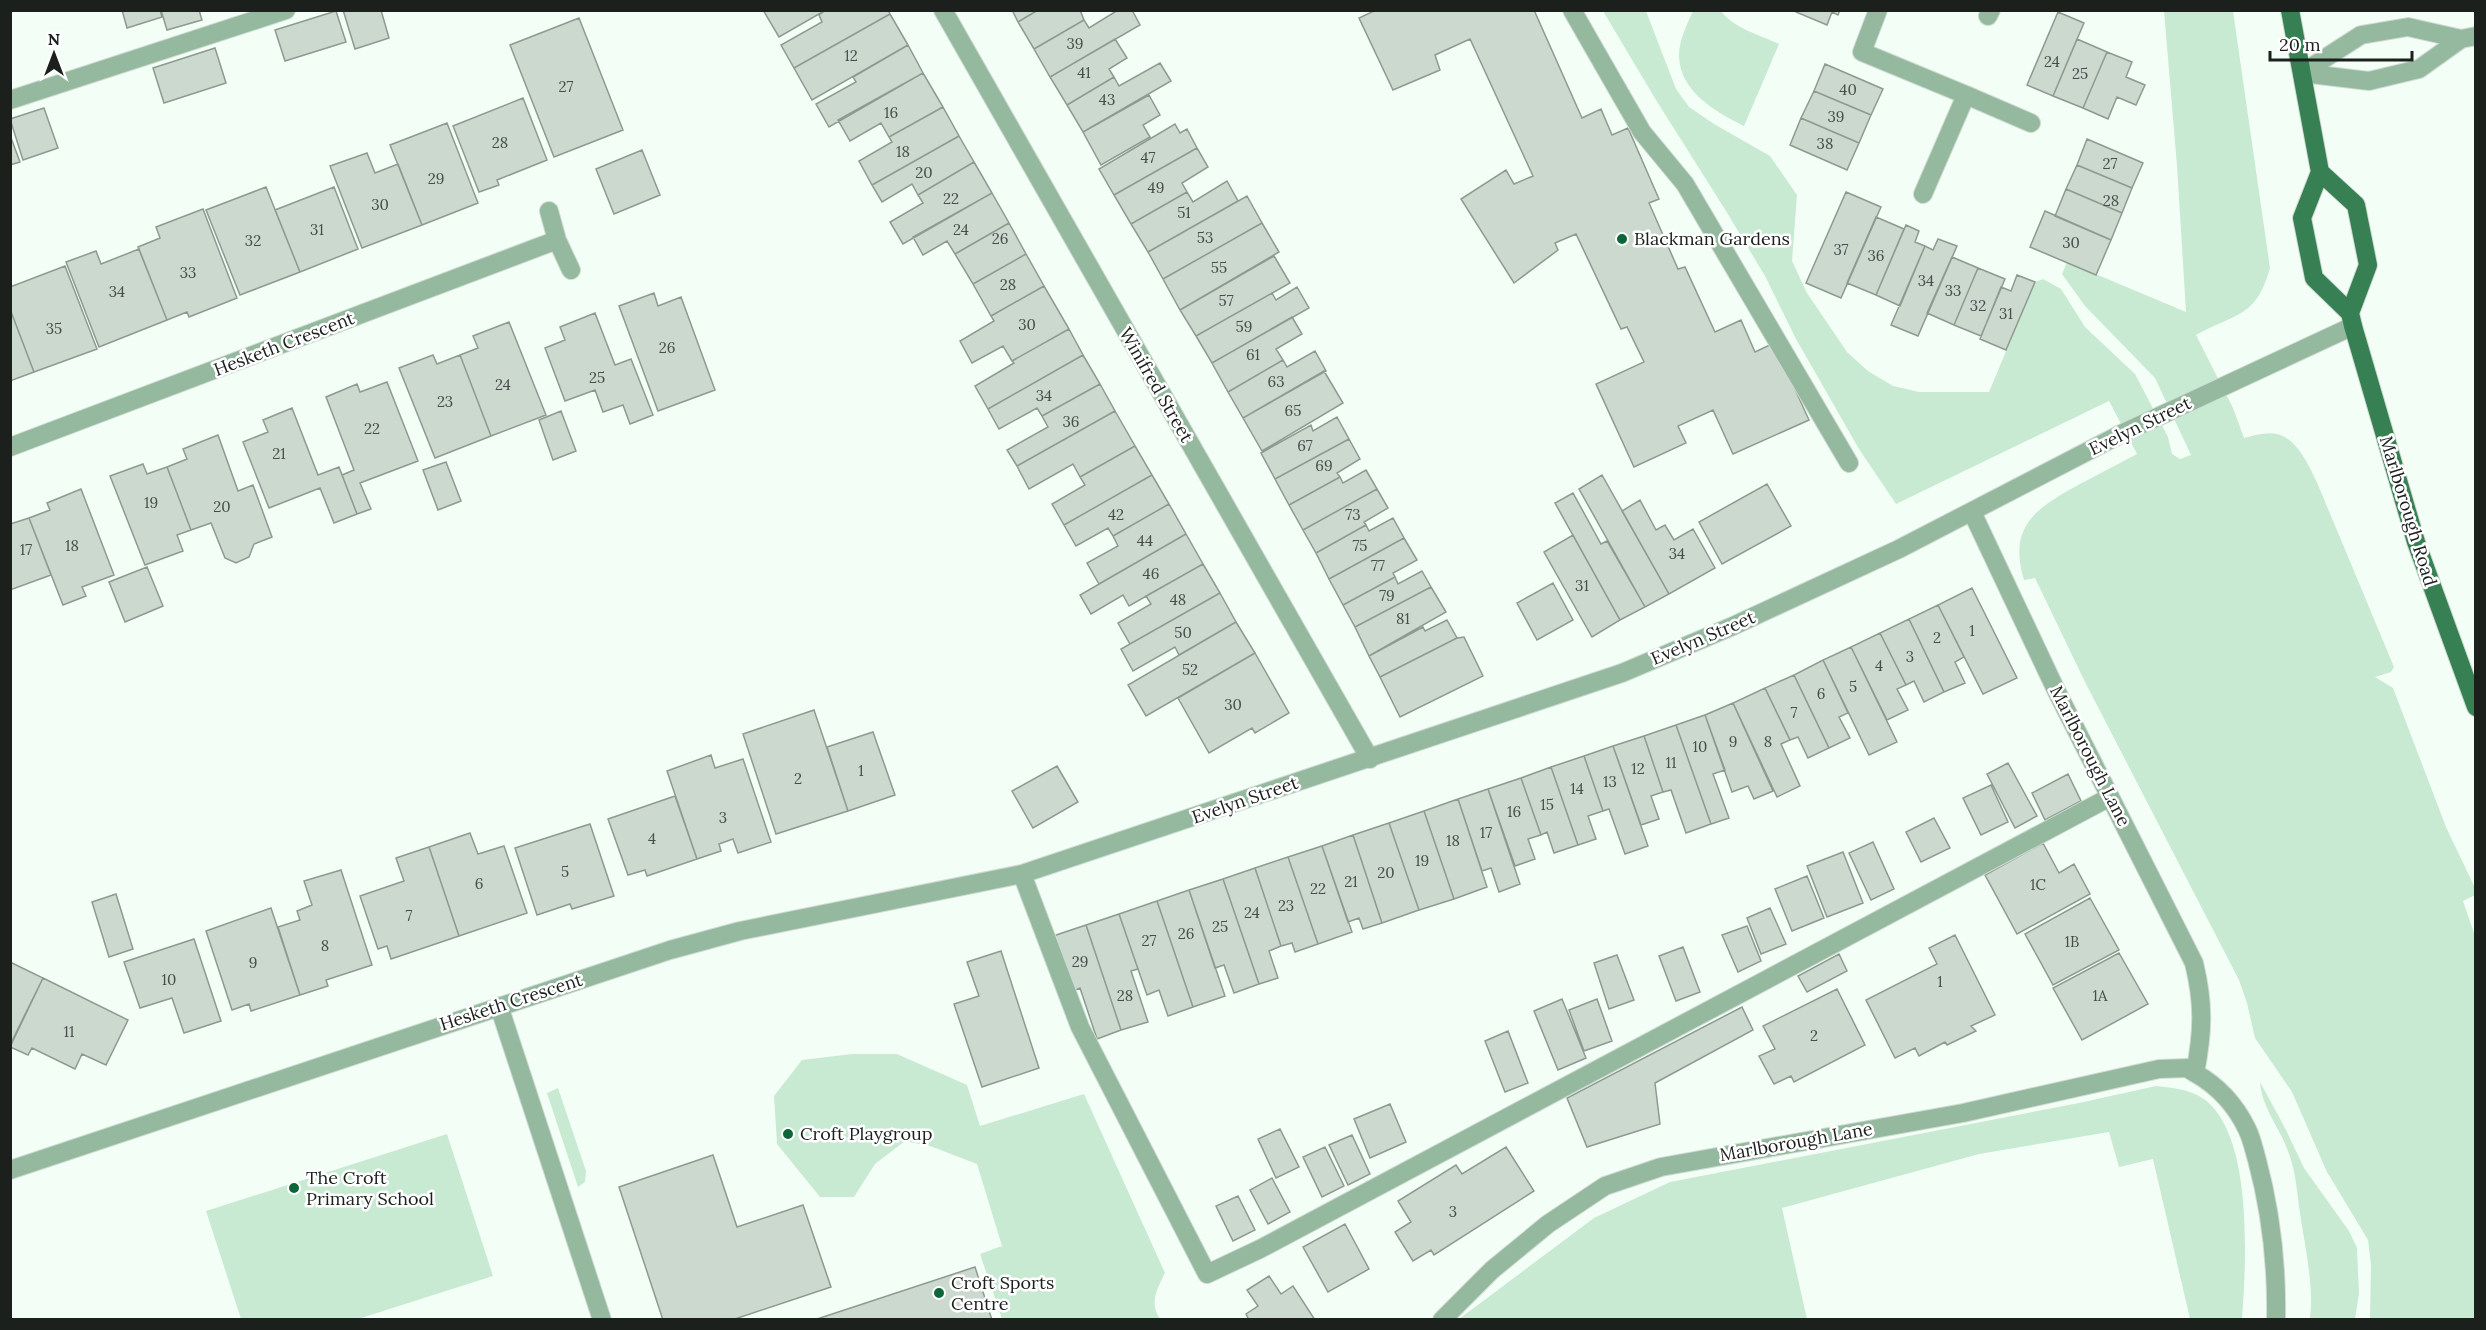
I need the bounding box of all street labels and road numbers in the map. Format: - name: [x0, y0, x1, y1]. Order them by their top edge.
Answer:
- street label: Hesketh Crescent: [210, 306, 357, 381]
- street label: Winifred Street: [1114, 323, 1199, 446]
- street label: Evelyn Street: [2085, 391, 2195, 460]
- street label: Marlborough Road: [2375, 433, 2442, 589]
- street label: Evelyn Street: [1647, 605, 1758, 670]
- street label: Marlborough Lane: [2045, 681, 2136, 830]
- street label: Evelyn Street: [1189, 771, 1301, 828]
- street label: Hesketh Crescent: [437, 968, 585, 1035]
- street label: Marlborough Lane: [1718, 1117, 1874, 1166]

